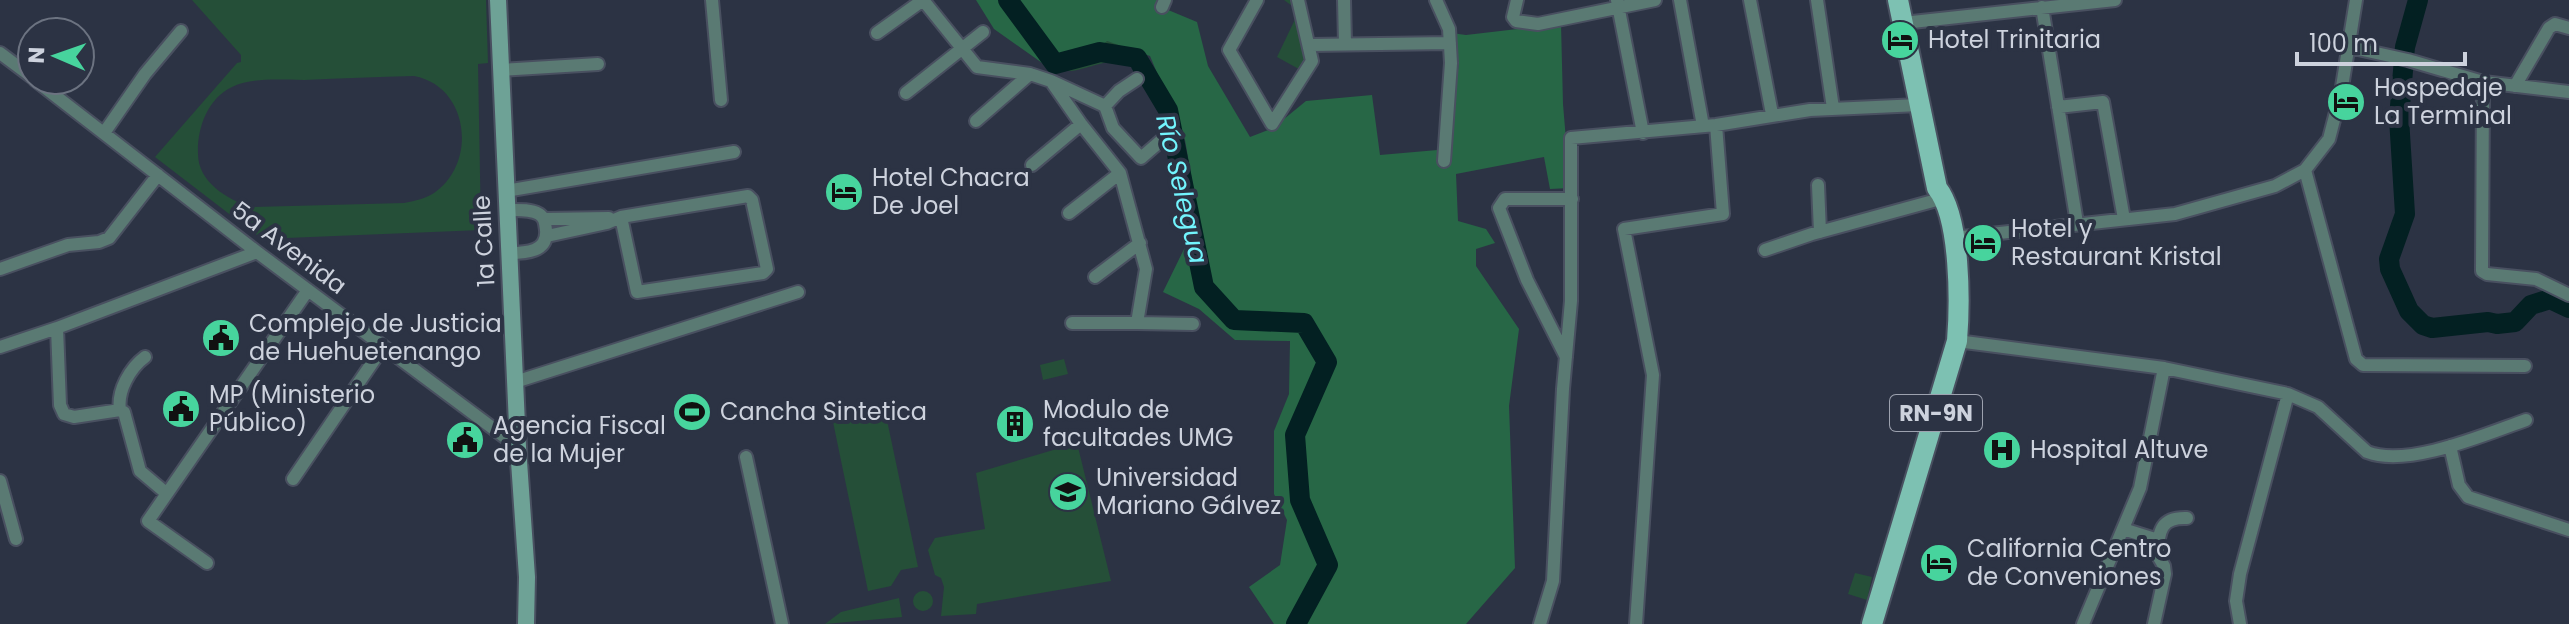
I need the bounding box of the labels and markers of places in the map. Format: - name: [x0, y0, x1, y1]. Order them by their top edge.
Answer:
- hotel icon: Hotel Trinitaria: [1879, 19, 1921, 61]
- place label: Hotel Trinitaria: [1928, 23, 2101, 56]
- place label: Hospedaje La Terminal: [2374, 71, 2512, 132]
- hotel icon: Hospedaje La Terminal: [2325, 81, 2367, 123]
- place label: Hotel Chacra De Joel: [872, 161, 1030, 222]
- hotel icon: Hotel Chacra De Joel: [823, 171, 865, 213]
- place label: Hotel y Restaurant Kristal: [2011, 212, 2222, 273]
- hotel icon: Hotel y Restaurant Kristal: [1962, 222, 2004, 264]
- place label: Complejo de Justicia de Huehuetenango: [249, 307, 502, 368]
- public building icon: Complejo de Justicia de Huehuetenango: [200, 317, 242, 359]
- place label: MP (Ministerio Público): [209, 378, 375, 439]
- public building icon: MP (Ministerio Público): [160, 388, 202, 430]
- sports icon: Cancha Sintetica: [671, 391, 713, 433]
- place label: Modulo de facultades UMG: [1043, 393, 1234, 454]
- place label: Cancha Sintetica: [720, 395, 927, 428]
- building icon: Modulo de facultades UMG: [994, 403, 1036, 445]
- place label: Agencia Fiscal de la Mujer: [493, 409, 666, 470]
- public building icon: Agencia Fiscal de la Mujer: [444, 419, 486, 461]
- hospital icon: Hospital Altuve: [1981, 429, 2023, 471]
- place label: Hospital Altuve: [2030, 433, 2208, 466]
- place label: Universidad Mariano Gálvez: [1096, 461, 1281, 522]
- school or university icon: Universidad Mariano Gálvez: [1047, 471, 1089, 513]
- place label: California Centro de Conveniones: [1967, 532, 2171, 593]
- hotel icon: California Centro de Conveniones: [1918, 542, 1960, 584]

